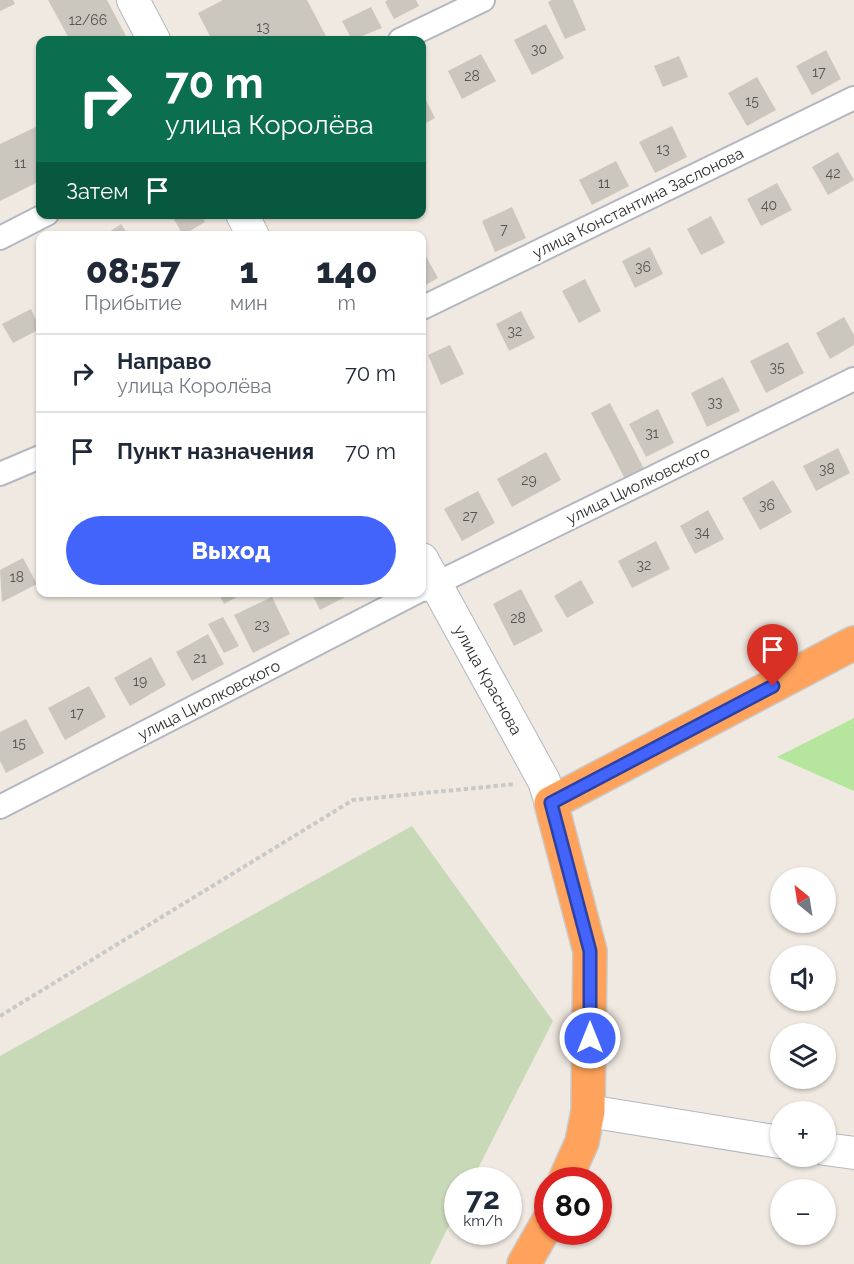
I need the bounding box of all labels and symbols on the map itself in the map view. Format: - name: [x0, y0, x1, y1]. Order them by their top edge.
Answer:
- house number: 12/66: [69, 12, 107, 28]
- house number: 13: [256, 19, 270, 35]
- house number: 30: [531, 41, 547, 57]
- house number: 17: [812, 64, 826, 80]
- house number: 28: [464, 68, 480, 84]
- house number: 15: [745, 93, 759, 109]
- house number: 13: [656, 141, 670, 157]
- street label: улица Константина Заслонова: [529, 144, 747, 262]
- house number: 11: [14, 155, 26, 171]
- house number: 42: [826, 165, 840, 181]
- house number: 11: [598, 175, 610, 191]
- house number: 40: [761, 197, 777, 213]
- house number: 7: [500, 221, 508, 237]
- house number: 36: [635, 259, 651, 275]
- house number: 32: [508, 323, 522, 339]
- house number: 35: [769, 359, 785, 375]
- house number: 33: [708, 394, 722, 410]
- house number: 31: [645, 425, 659, 441]
- street label: улица Циолковского: [563, 442, 713, 528]
- house number: 38: [819, 461, 835, 477]
- house number: 29: [521, 472, 537, 488]
- house number: 36: [759, 497, 775, 513]
- house number: 27: [463, 508, 478, 524]
- house number: 34: [694, 524, 710, 540]
- house number: 32: [637, 557, 651, 573]
- house number: 18: [10, 569, 24, 585]
- house number: 28: [510, 610, 526, 626]
- house number: 23: [255, 617, 269, 633]
- street label: улица Краснова: [450, 622, 526, 738]
- pin: [747, 624, 798, 686]
- house number: 21: [193, 650, 207, 666]
- street label: улица Циолковского: [135, 656, 283, 744]
- house number: 19: [133, 673, 147, 689]
- house number: 17: [70, 705, 84, 721]
- house number: 15: [12, 735, 26, 751]
- north arrow: [770, 867, 836, 933]
- position arrow: [558, 1006, 622, 1070]
- speed limit sign: 80: [534, 1167, 612, 1245]

